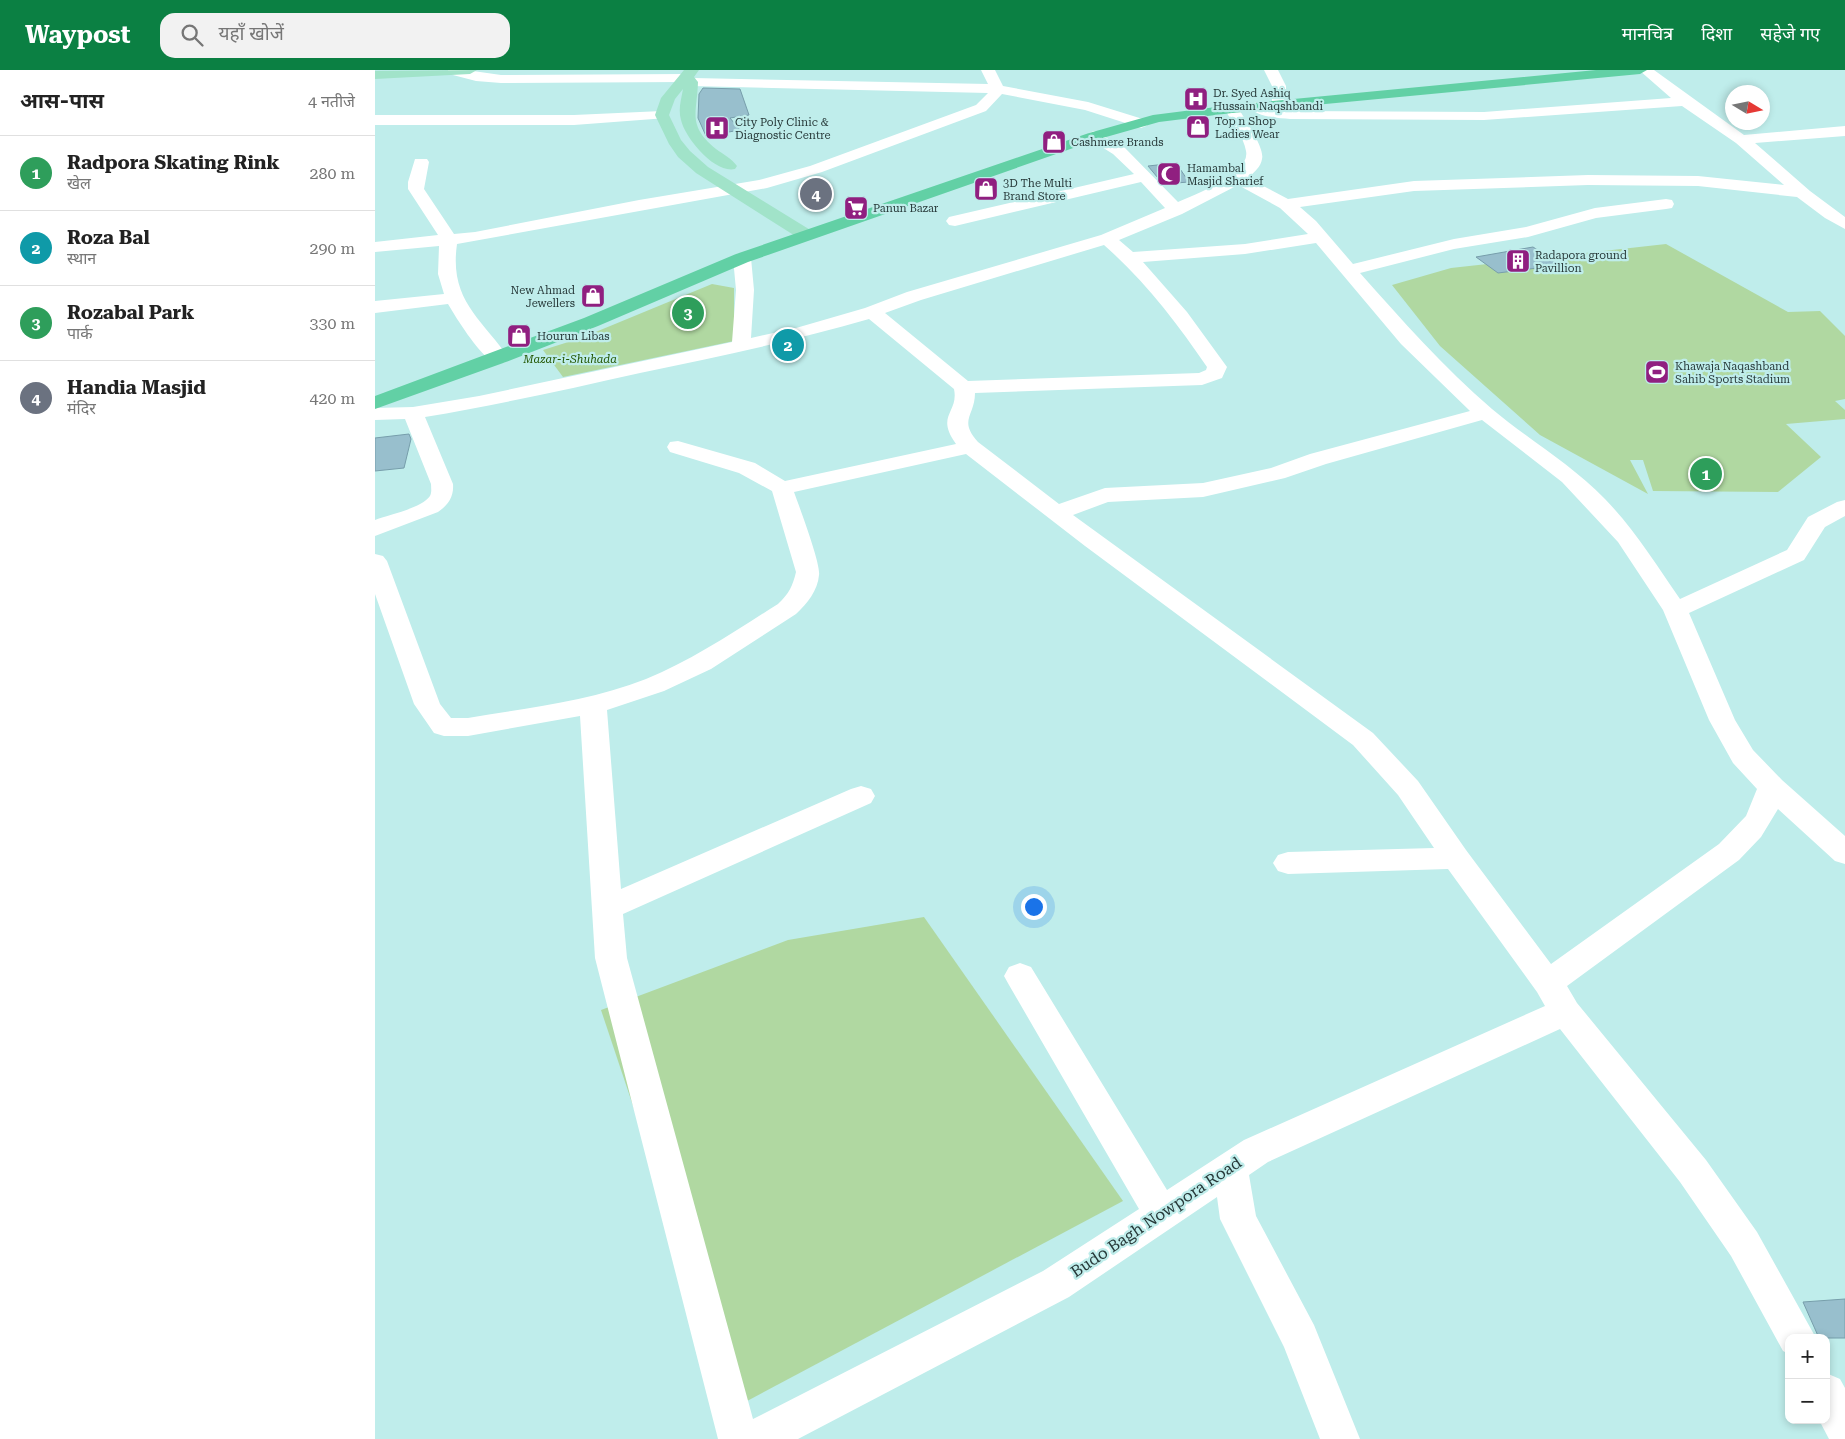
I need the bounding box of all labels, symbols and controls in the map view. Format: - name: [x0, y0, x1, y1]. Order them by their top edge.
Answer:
- search box: [160, 13, 510, 58]
- text: Waypost: [25, 21, 130, 49]
- icon: search: [178, 21, 206, 49]
- text: यहाँ खोजें: [218, 22, 284, 45]
- text: मानचित्र: [1622, 23, 1673, 44]
- text: दिशा: [1701, 23, 1732, 44]
- text: सहेजे गए: [1760, 23, 1820, 44]
- north arrow: [1725, 85, 1770, 130]
- hospital icon: Dr. Syed Ashiq Hussain Naqshbandi: [1183, 86, 1209, 112]
- place label: Dr. Syed Ashiq Hussain Naqshbandi: [1213, 87, 1323, 113]
- text: आस-पास: [20, 89, 104, 113]
- text: 4 नतीजे: [308, 92, 355, 111]
- shop icon: Top n Shop Ladies Wear: [1185, 114, 1211, 140]
- hospital icon: City Poly Clinic & Diagnostic Centre: [704, 115, 730, 141]
- place label: Top n Shop Ladies Wear: [1215, 115, 1280, 141]
- place label: City Poly Clinic & Diagnostic Centre: [735, 116, 830, 142]
- shop icon: Cashmere Brands: [1041, 129, 1067, 155]
- place label: Cashmere Brands: [1071, 136, 1164, 149]
- text: Radpora Skating Rink: [67, 151, 280, 174]
- mosque icon: Hamambal Masjid Sharief: [1156, 161, 1182, 187]
- place label: Hamambal Masjid Sharief: [1187, 162, 1264, 188]
- text: 1: [32, 164, 40, 183]
- text: 280 m: [309, 164, 355, 183]
- text: खेल: [67, 174, 91, 193]
- pin: 4: [800, 175, 832, 213]
- shop icon: 3D The Multi Brand Store: [973, 176, 999, 202]
- place label: 3D The Multi Brand Store: [1003, 177, 1073, 203]
- supermarket icon: Panun Bazar: [843, 195, 869, 221]
- place label: Panun Bazar: [873, 202, 939, 215]
- text: Roza Bal: [67, 226, 150, 249]
- text: 2: [32, 239, 40, 258]
- text: 290 m: [309, 239, 355, 258]
- building icon: Radapora ground Pavillion: [1505, 248, 1531, 274]
- text: स्थान: [67, 249, 96, 268]
- place label: Radapora ground Pavillion: [1535, 249, 1627, 275]
- shop icon: New Ahmad Jewellers: [580, 283, 606, 309]
- place label: New Ahmad Jewellers: [511, 284, 575, 310]
- pin: 3: [672, 294, 704, 332]
- text: Rozabal Park: [67, 301, 194, 324]
- text: 3: [32, 314, 40, 333]
- text: 330 m: [309, 314, 355, 333]
- shop icon: Hourun Libas: [506, 323, 532, 349]
- text: पार्क: [67, 324, 93, 343]
- pin: 2: [772, 326, 804, 364]
- place label: Hourun Libas: [537, 330, 609, 343]
- park label: Mazar-i-Shuhada: [522, 353, 617, 366]
- sports icon: Khawaja Naqashband Sahib Sports Stadium: [1644, 359, 1670, 385]
- place label: Khawaja Naqashband Sahib Sports Stadium: [1675, 360, 1790, 386]
- text: Handia Masjid: [67, 376, 206, 399]
- text: 4: [32, 389, 40, 408]
- text: 420 m: [309, 389, 355, 408]
- text: मंदिर: [67, 399, 96, 418]
- pin: 1: [1690, 455, 1722, 493]
- your location: [1021, 894, 1047, 920]
- street label: Budo Bagh Nowpora Road: [1067, 1153, 1245, 1281]
- map controls: [1785, 1334, 1830, 1424]
- button: +: [1785, 1334, 1830, 1379]
- button: −: [1785, 1379, 1830, 1424]

